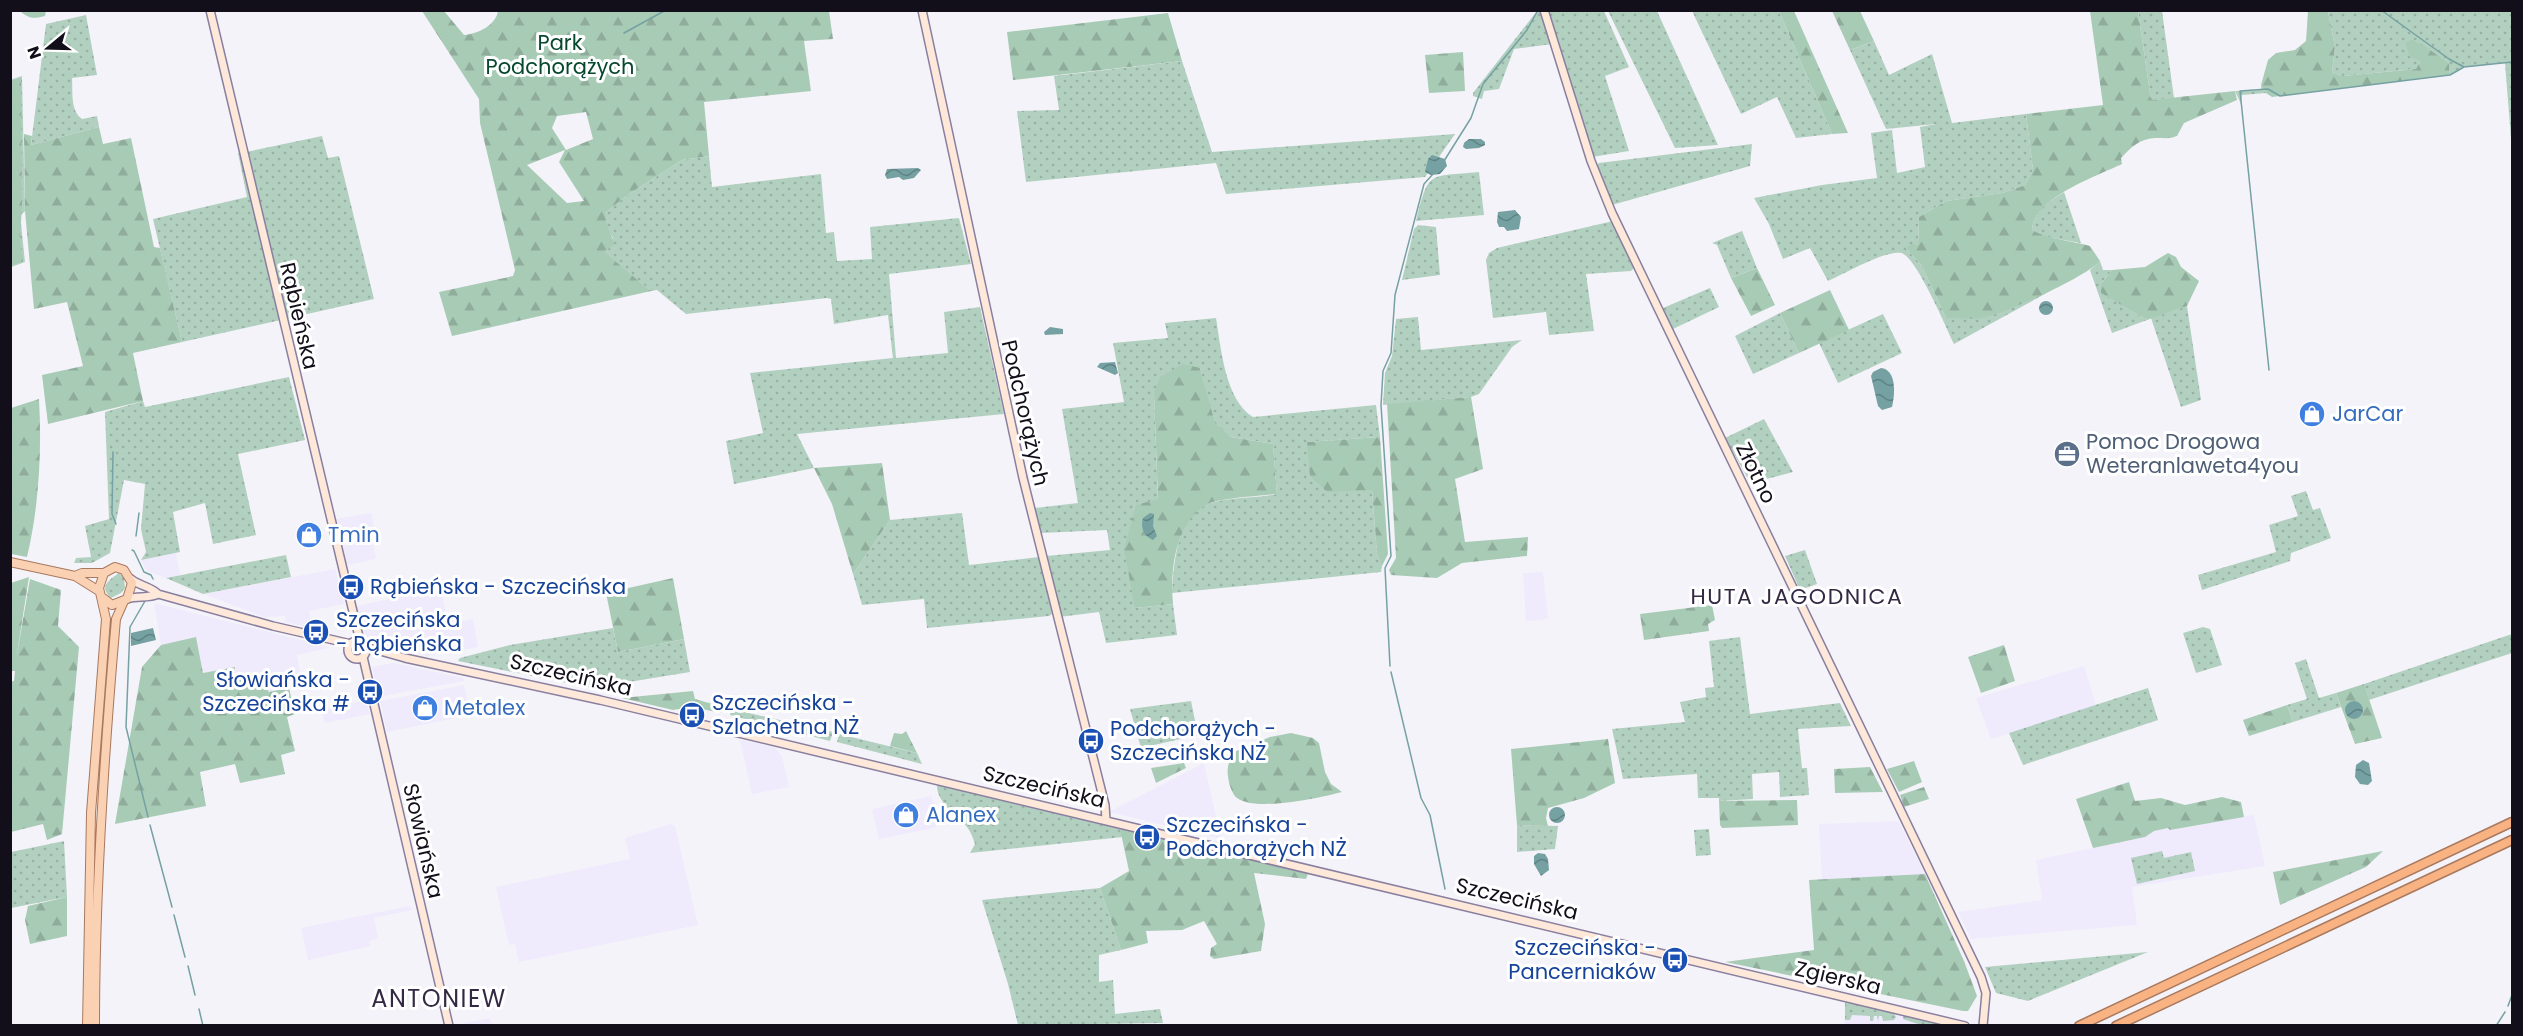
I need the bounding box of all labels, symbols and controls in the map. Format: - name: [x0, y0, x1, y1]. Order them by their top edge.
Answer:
- north arrow: [18, 18, 78, 78]
- park label: Park Podchorążych: [485, 28, 635, 81]
- text: N: [21, 43, 47, 62]
- street label: Rąbieńska: [273, 260, 326, 372]
- street label: Podchorążych: [995, 337, 1056, 489]
- shop icon: JarCar: [2297, 399, 2327, 429]
- place label: JarCar: [2332, 399, 2404, 428]
- place label: Pomoc Drogowa Weteranlaweta4you: [2086, 427, 2299, 480]
- street label: Złotno: [1729, 437, 1784, 508]
- office icon: Pomoc Drogowa Weteranlaweta4you: [2052, 439, 2082, 469]
- shop icon: Tmin: [294, 520, 324, 550]
- place label: Tmin: [328, 520, 380, 549]
- bus stop icon: Rąbieńska - Szczecińska: [336, 572, 366, 602]
- place label: Rąbieńska - Szczecińska: [370, 572, 626, 601]
- district label: HUTA JAGODNICA: [1691, 581, 1903, 612]
- place label: Szczecińska - Rąbieńska: [336, 605, 462, 658]
- bus stop icon: Szczecińska - Rąbieńska: [301, 617, 331, 647]
- street label: Szczecińska: [507, 646, 635, 703]
- place label: Słowiańska - Szczecińska #: [202, 665, 350, 718]
- bus stop icon: Słowiańska - Szczecińska #: [355, 677, 385, 707]
- place label: Szczecińska - Szlachetna NŻ: [712, 688, 859, 741]
- shop icon: Metalex: [410, 693, 440, 723]
- place label: Metalex: [444, 693, 525, 722]
- bus stop icon: Szczecińska - Szlachetna NŻ: [677, 700, 707, 730]
- place label: Podchorążych - Szczecińska NŻ: [1110, 714, 1276, 767]
- bus stop icon: Podchorążych - Szczecińska NŻ: [1076, 726, 1106, 756]
- street label: Szczecińska: [980, 758, 1108, 815]
- street label: Słowiańska: [396, 781, 451, 901]
- shop icon: Alanex: [891, 800, 921, 830]
- place label: Alanex: [926, 800, 996, 829]
- place label: Szczecińska - Podchorążych NŻ: [1166, 810, 1347, 863]
- bus stop icon: Szczecińska - Podchorążych NŻ: [1132, 822, 1162, 852]
- street label: Szczecińska: [1453, 870, 1581, 927]
- place label: Szczecińska - Pancerniaków: [1508, 933, 1656, 986]
- bus stop icon: Szczecińska - Pancerniaków: [1660, 945, 1690, 975]
- street label: Zgierska: [1792, 954, 1884, 1001]
- district label: ANTONIEW: [371, 982, 507, 1015]

